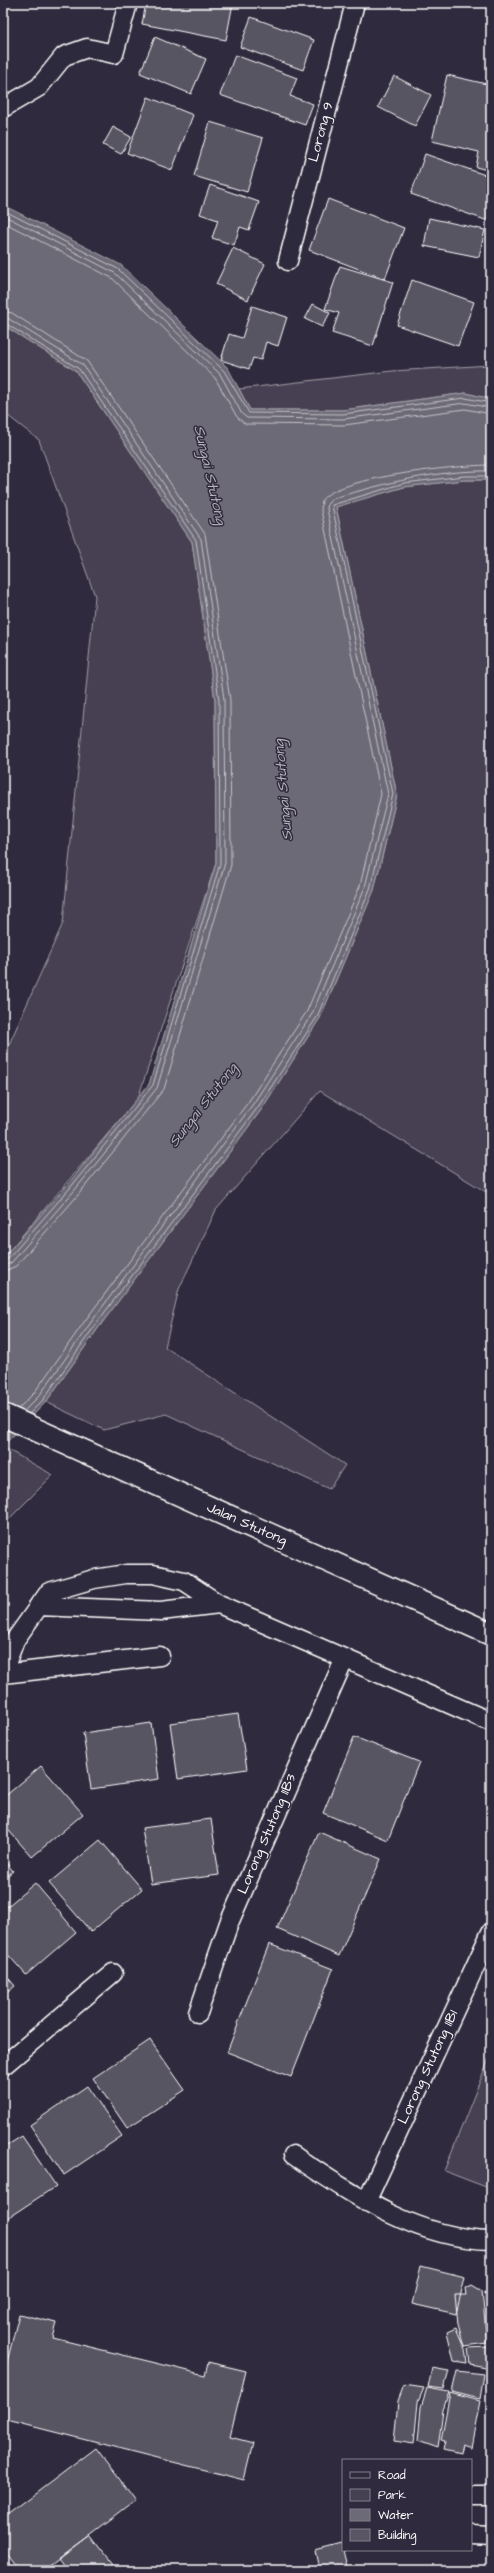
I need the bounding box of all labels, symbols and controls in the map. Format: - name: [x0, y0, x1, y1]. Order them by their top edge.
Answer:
- street label: Lorong 9: [303, 100, 339, 164]
- water label: Sungai Stutong: [187, 423, 232, 528]
- water label: Sungai Stutong: [268, 737, 299, 841]
- water label: Sungai Stutong: [163, 1058, 244, 1152]
- street label: Jalan Stutong: [204, 1497, 290, 1551]
- street label: Lorong Stutong 11B3: [233, 1771, 301, 1897]
- street label: Lorong Stutong 11B1: [393, 2007, 463, 2127]
- legend: [342, 2459, 472, 2551]
- text: Road: [378, 2467, 406, 2484]
- text: Park: [378, 2487, 406, 2504]
- text: Water: [378, 2507, 414, 2524]
- text: Building: [378, 2527, 416, 2545]

